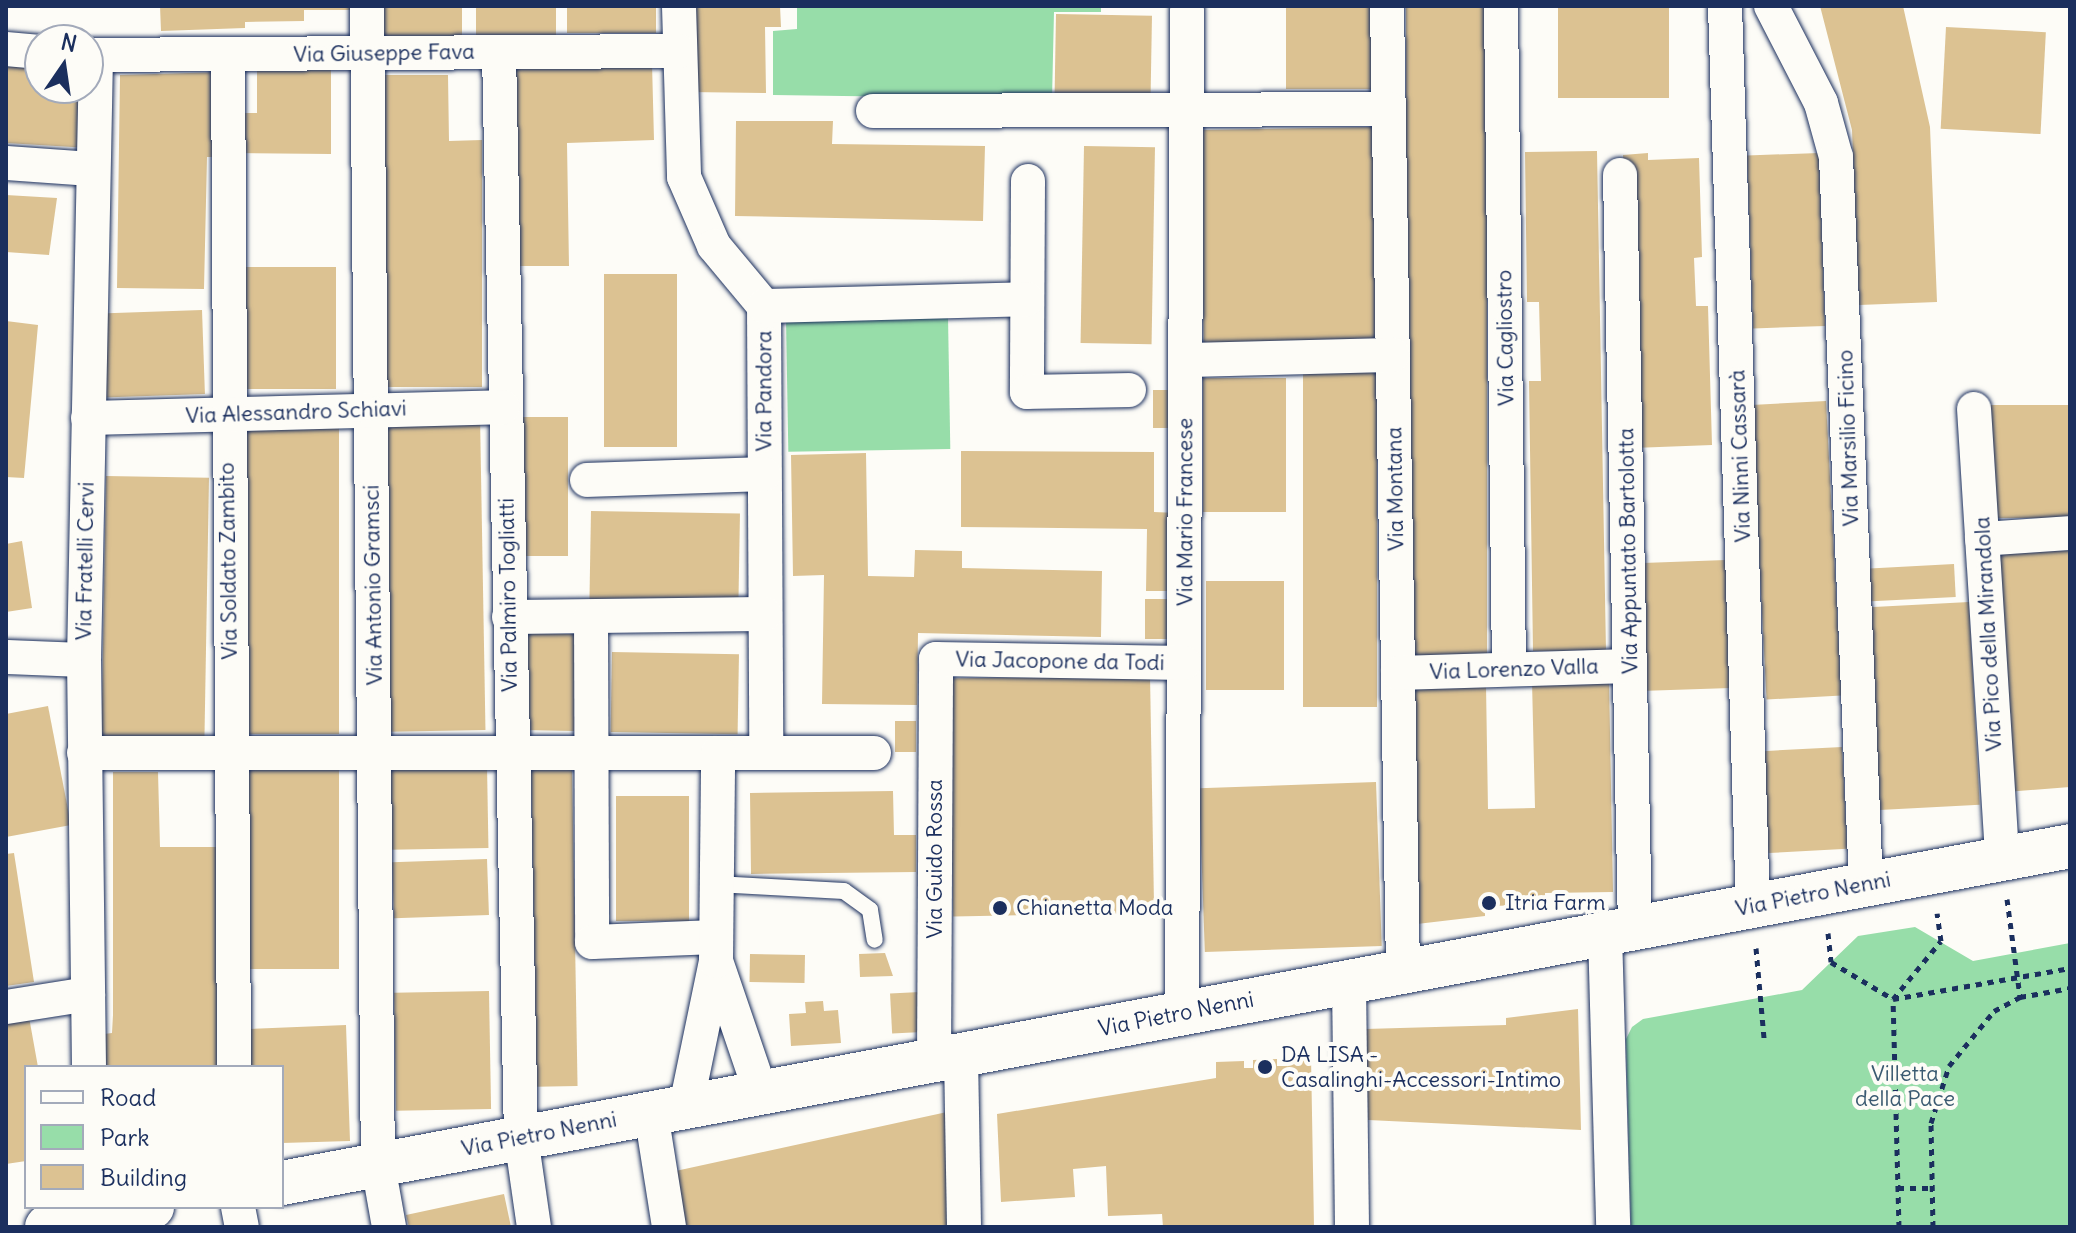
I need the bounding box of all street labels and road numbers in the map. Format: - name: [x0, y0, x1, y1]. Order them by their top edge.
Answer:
- street label: Via Giuseppe Fava: [293, 38, 475, 68]
- street label: Via Cagliostro: [1491, 270, 1519, 406]
- street label: Via Pandora: [751, 330, 777, 452]
- street label: Via Marsilio Ficino: [1832, 349, 1864, 527]
- street label: Via Ninni Cassarà: [1724, 369, 1756, 543]
- street label: Via Alessandro Schiavi: [185, 395, 407, 429]
- street label: Via Mario Francese: [1172, 418, 1198, 606]
- street label: Via Montana: [1381, 427, 1409, 551]
- street label: Via Appuntato Bartolotta: [1613, 428, 1643, 674]
- street label: Via Soldato Zambito: [213, 462, 243, 660]
- street label: Via Fratelli Cervi: [70, 481, 100, 641]
- street label: Via Antonio Gramsci: [358, 484, 388, 686]
- street label: Via Palmiro Togliatti: [493, 498, 523, 692]
- street label: Via Pico della Mirandola: [1969, 516, 2007, 752]
- street label: Via Jacopone da Todi: [955, 646, 1165, 676]
- street label: Via Lorenzo Valla: [1429, 653, 1599, 685]
- street label: Via Guido Rossa: [922, 779, 948, 939]
- street label: Via Pietro Nenni: [1733, 866, 1893, 922]
- street label: Via Pietro Nenni: [1096, 986, 1256, 1042]
- street label: Via Pietro Nenni: [459, 1106, 619, 1162]

